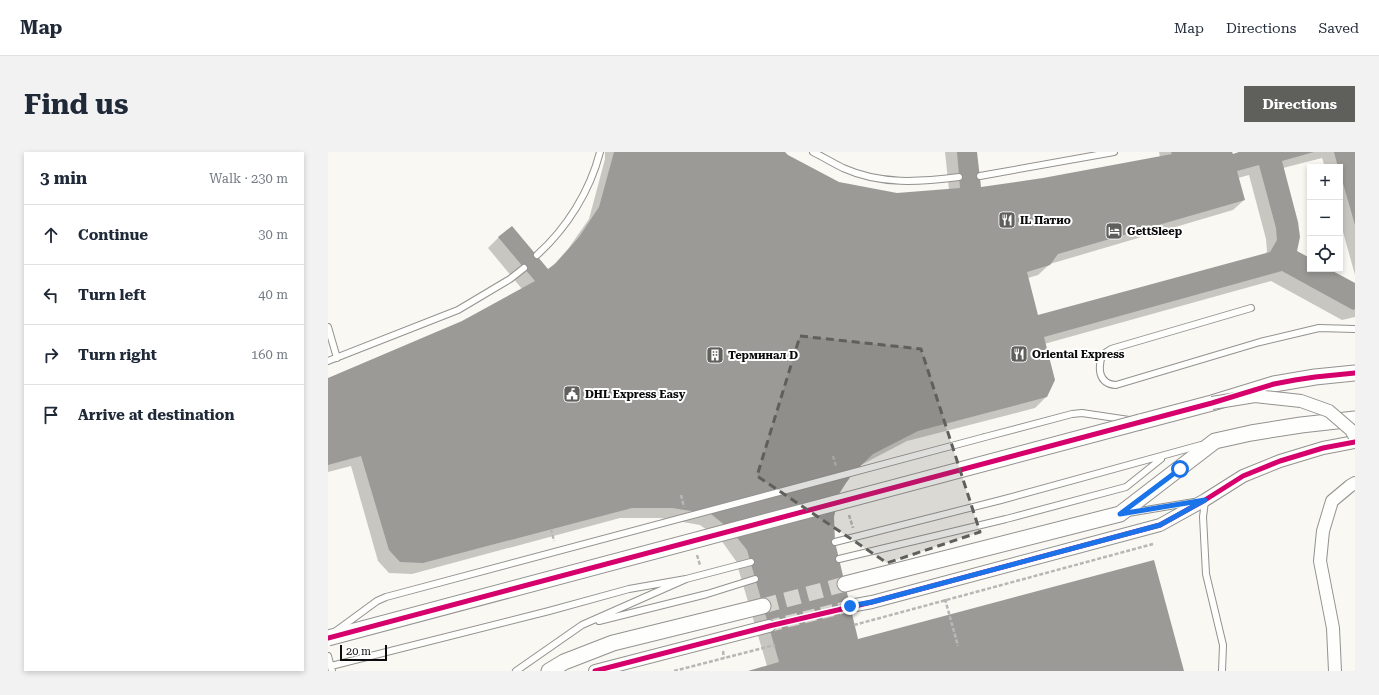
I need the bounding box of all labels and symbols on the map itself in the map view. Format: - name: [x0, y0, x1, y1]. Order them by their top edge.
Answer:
- restaurant icon: IL Патио: [997, 210, 1017, 230]
- place label: IL Патио: [1020, 214, 1071, 227]
- hotel icon: GettSleep: [1104, 221, 1124, 241]
- place label: GettSleep: [1127, 225, 1183, 238]
- restaurant icon: Oriental Express: [1009, 344, 1029, 364]
- building icon: Терминал D: [705, 345, 725, 365]
- place label: Oriental Express: [1032, 348, 1125, 361]
- place label: Терминал D: [728, 349, 798, 362]
- public building icon: DHL Express Easy: [562, 384, 582, 404]
- place label: DHL Express Easy: [585, 388, 686, 401]
- route start: [1171, 460, 1189, 478]
- route end: [841, 597, 859, 615]
- scale bar: [340, 643, 387, 662]

